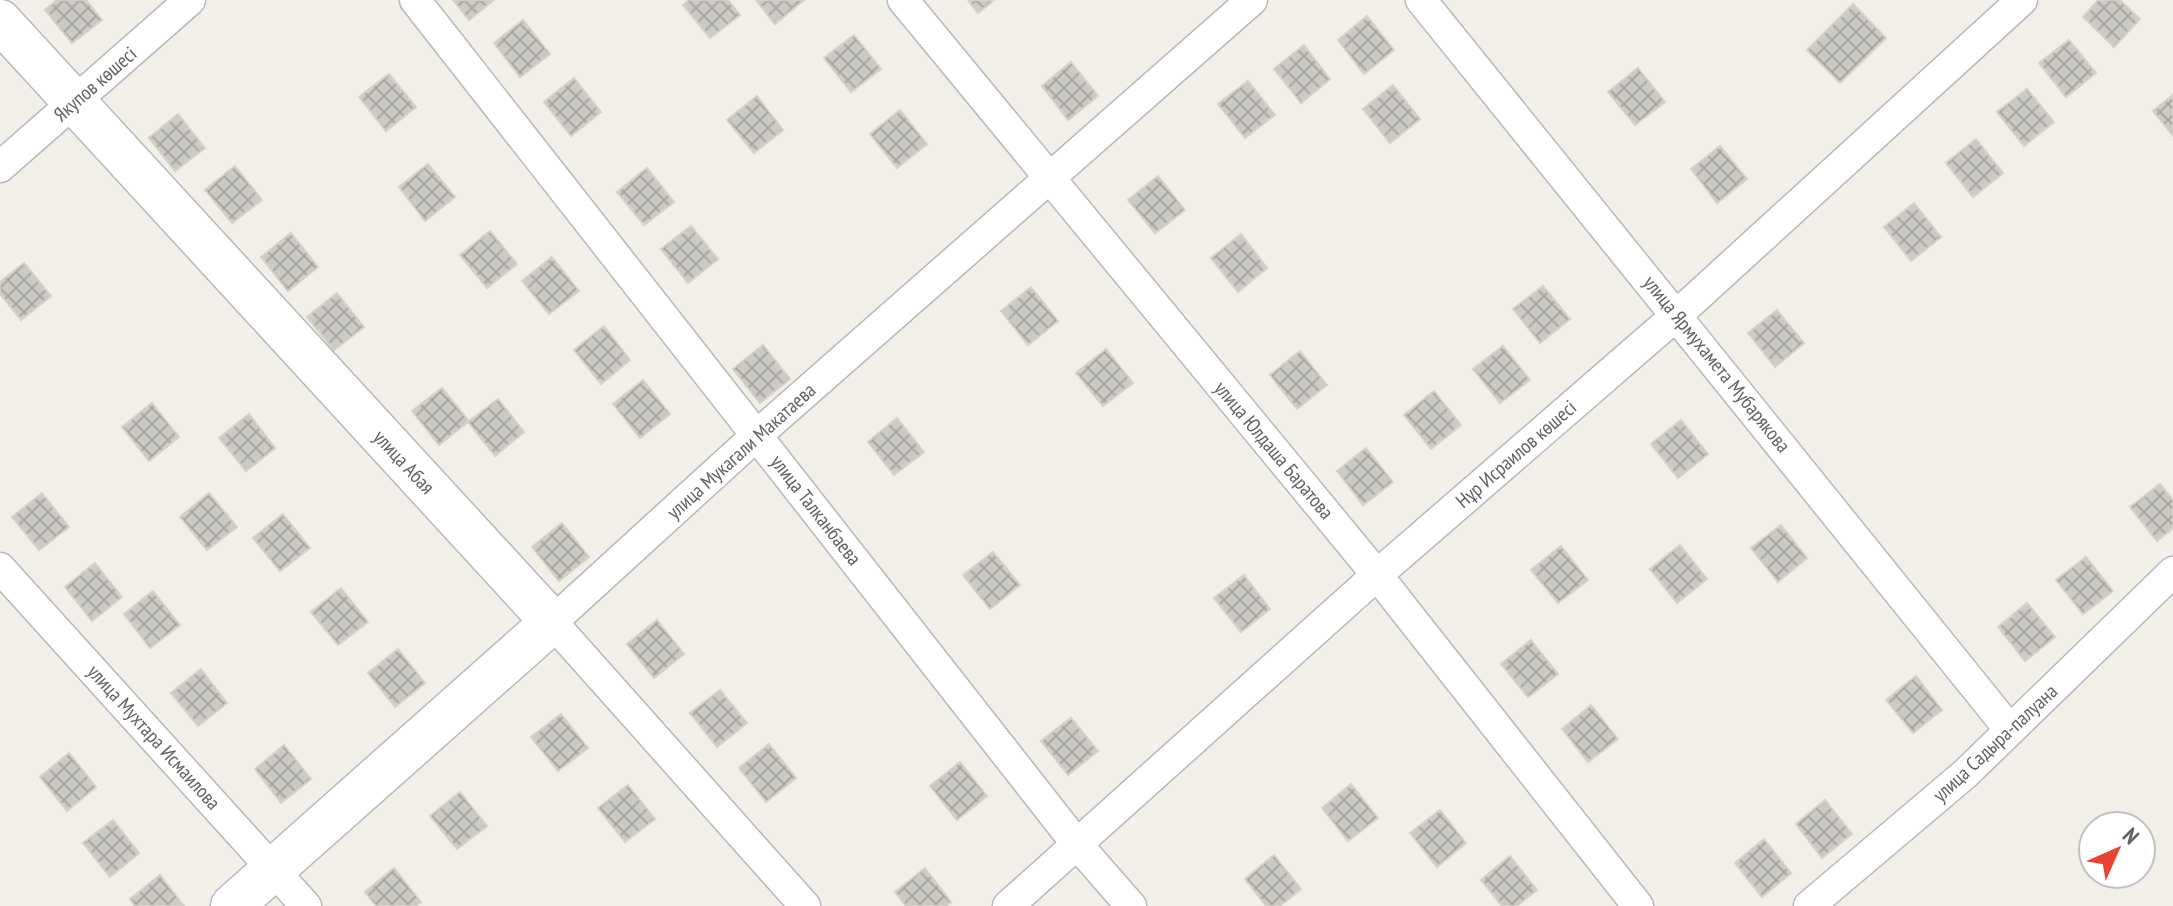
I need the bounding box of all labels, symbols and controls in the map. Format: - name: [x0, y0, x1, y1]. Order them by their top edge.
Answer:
- street label: Якупов көшесі: [48, 41, 142, 127]
- street label: улица Ярмухамета Мубарякова: [1638, 270, 1796, 458]
- street label: улица Юлдаша Баратова: [1209, 376, 1339, 524]
- street label: улица Мукагали Макатаева: [661, 377, 821, 525]
- street label: Нұр Исраилов көшесі: [1450, 394, 1582, 514]
- street label: улица Абая: [368, 424, 440, 500]
- street label: улица Талканбаева: [765, 449, 867, 571]
- street label: улица Мухтара Исмаилова: [82, 659, 226, 815]
- street label: улица Садыра-палуана: [1927, 678, 2063, 808]
- north arrow: [2077, 810, 2157, 890]
- text: N: [2117, 822, 2145, 850]

